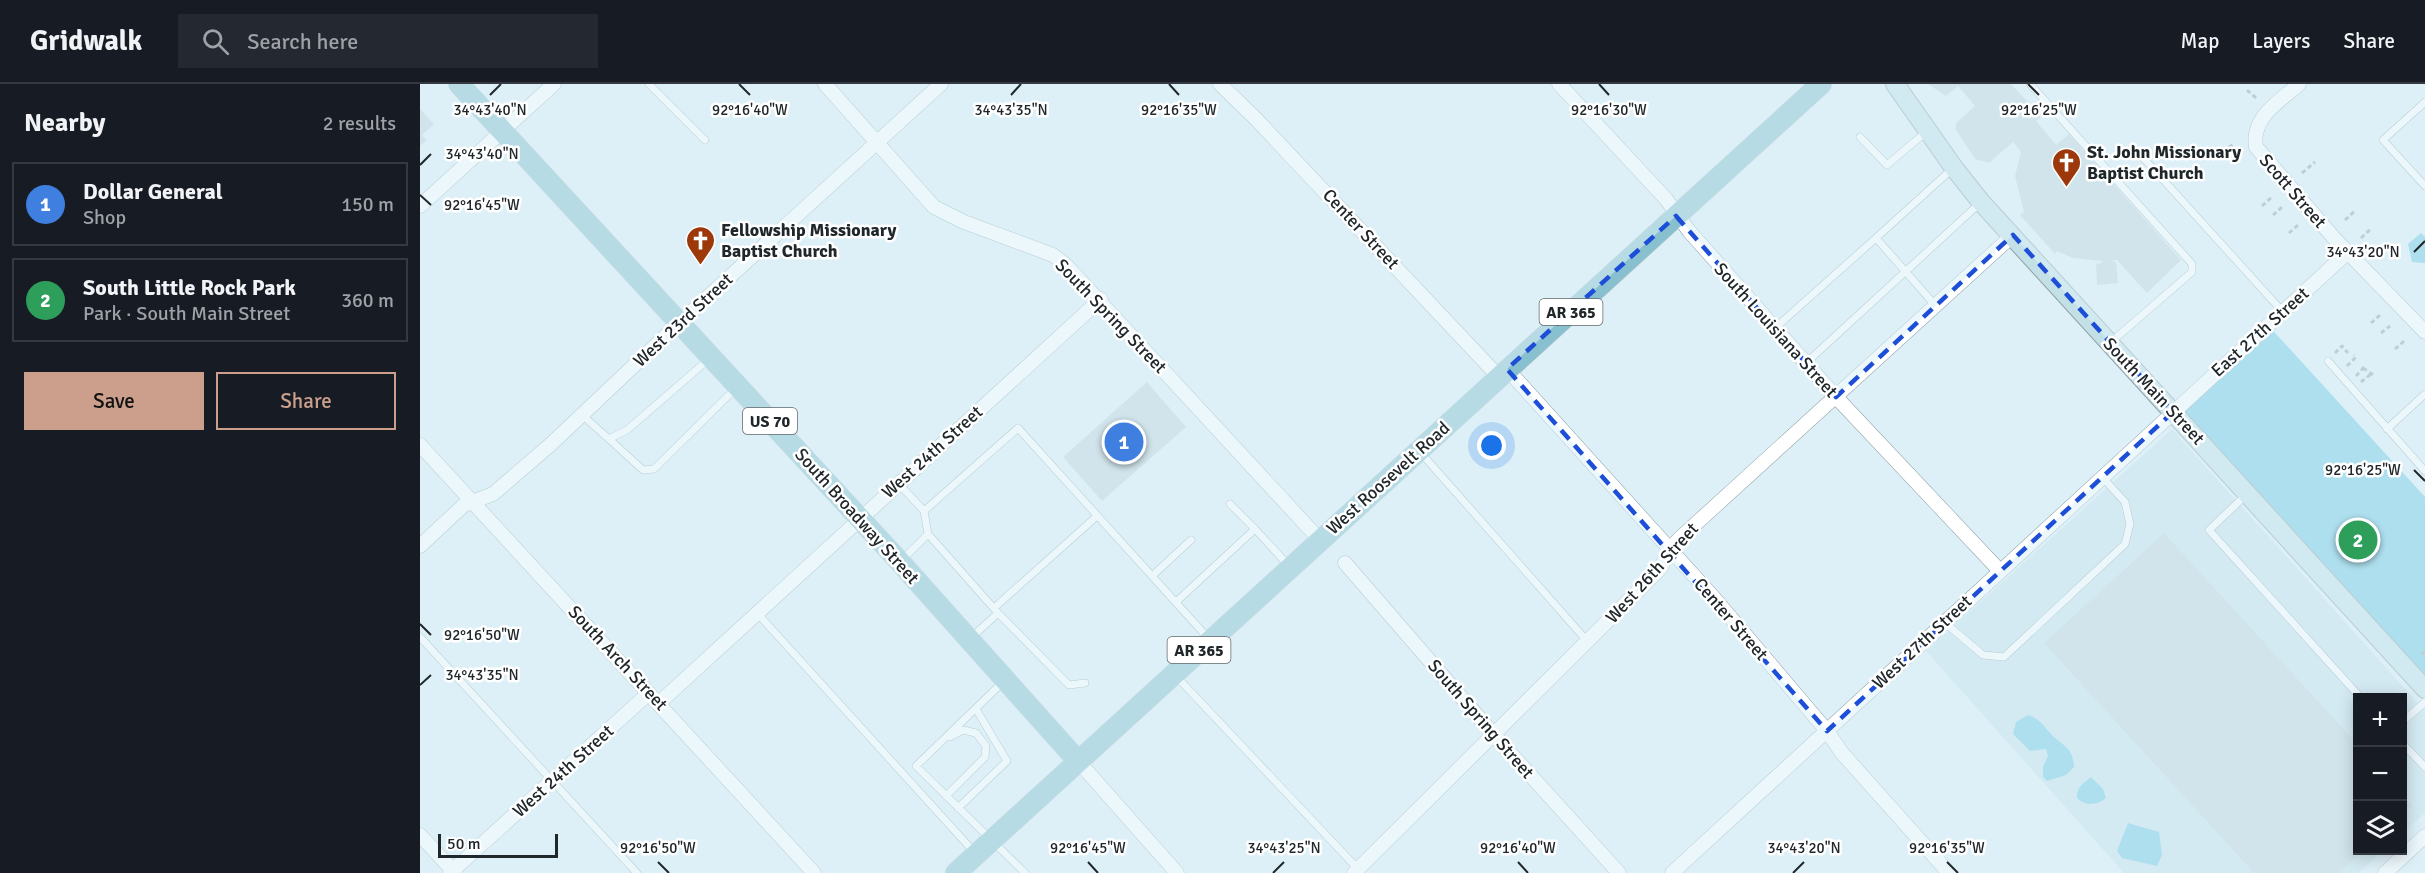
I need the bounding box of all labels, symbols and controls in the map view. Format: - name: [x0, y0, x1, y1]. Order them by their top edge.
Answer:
- search box: [178, 14, 598, 68]
- text: Gridwalk: [30, 24, 142, 58]
- icon: search: [199, 25, 232, 58]
- text: Search here: [247, 28, 358, 55]
- text: Map: [2181, 28, 2219, 54]
- text: Layers: [2252, 28, 2310, 54]
- text: Share: [2343, 28, 2395, 54]
- text: 34°43'40"N: [453, 101, 527, 119]
- text: 92°16'40"W: [712, 101, 788, 119]
- text: 34°43'35"N: [974, 101, 1048, 119]
- text: 92°16'35"W: [1141, 101, 1217, 119]
- text: 92°16'30"W: [1571, 101, 1647, 119]
- text: 92°16'25"W: [2001, 101, 2077, 119]
- text: Nearby: [24, 107, 105, 139]
- text: 2 results: [323, 111, 396, 136]
- place label: St. John Missionary Baptist Church: [2087, 141, 2241, 184]
- text: 34°43'40"N: [445, 145, 519, 163]
- church icon: St. John Missionary Baptist Church: [2050, 146, 2082, 188]
- street label: Scott Street: [2255, 149, 2331, 233]
- text: Dollar General: [83, 178, 223, 205]
- street label: Center Street: [1318, 184, 1404, 274]
- text: 1: [40, 192, 51, 217]
- text: 150 m: [341, 192, 394, 217]
- text: 92°16'45"W: [444, 196, 520, 214]
- text: Shop: [83, 205, 126, 230]
- place label: Fellowship Missionary Baptist Church: [721, 219, 897, 262]
- church icon: Fellowship Missionary Baptist Church: [684, 224, 716, 266]
- text: 34°43'20"N: [2326, 243, 2400, 261]
- street label: South Spring Street: [1051, 254, 1171, 378]
- street label: South Louisiana Street: [1710, 258, 1842, 402]
- street label: West 23rd Street: [629, 268, 737, 372]
- text: South Little Rock Park: [83, 274, 296, 301]
- street label: East 27th Street: [2207, 282, 2313, 382]
- text: 2: [40, 288, 51, 313]
- text: 360 m: [341, 288, 394, 313]
- road number: AR 365: [1540, 299, 1602, 325]
- text: Park · South Main Street: [83, 301, 290, 326]
- street label: South Main Street: [2099, 333, 2209, 449]
- button: Save: [24, 372, 204, 430]
- button: Share: [216, 372, 396, 430]
- street label: West 24th Street: [877, 401, 987, 503]
- road number: US 70: [743, 408, 797, 434]
- street label: West Roosevelt Road: [1322, 417, 1454, 539]
- pin: 1: [1104, 420, 1144, 464]
- your location: [1477, 431, 1506, 460]
- street label: South Broadway Street: [790, 444, 924, 588]
- text: 92°16'25"W: [2325, 461, 2401, 479]
- street label: West 26th Street: [1601, 518, 1703, 628]
- pin: 2: [2338, 518, 2378, 562]
- street label: Center Street: [1689, 573, 1773, 665]
- street label: West 27th Street: [1868, 590, 1976, 694]
- street label: South Arch Street: [564, 601, 672, 715]
- text: 92°16'50"W: [444, 626, 520, 644]
- road number: AR 365: [1168, 637, 1230, 663]
- street label: South Spring Street: [1423, 655, 1539, 783]
- text: 34°43'35"N: [445, 666, 519, 684]
- map controls: [2353, 693, 2407, 855]
- button: +: [2353, 693, 2407, 747]
- street label: West 24th Street: [508, 720, 618, 822]
- button: −: [2353, 747, 2407, 801]
- button: layers: [2353, 801, 2407, 855]
- scale bar: [438, 831, 558, 858]
- text: 50 m: [447, 834, 481, 854]
- text: 92°16'50"W: [620, 839, 696, 857]
- text: 92°16'45"W: [1050, 839, 1126, 857]
- text: 34°43'25"N: [1247, 839, 1321, 857]
- text: 92°16'40"W: [1480, 839, 1556, 857]
- text: 34°43'20"N: [1767, 839, 1841, 857]
- text: 92°16'35"W: [1909, 839, 1985, 857]

